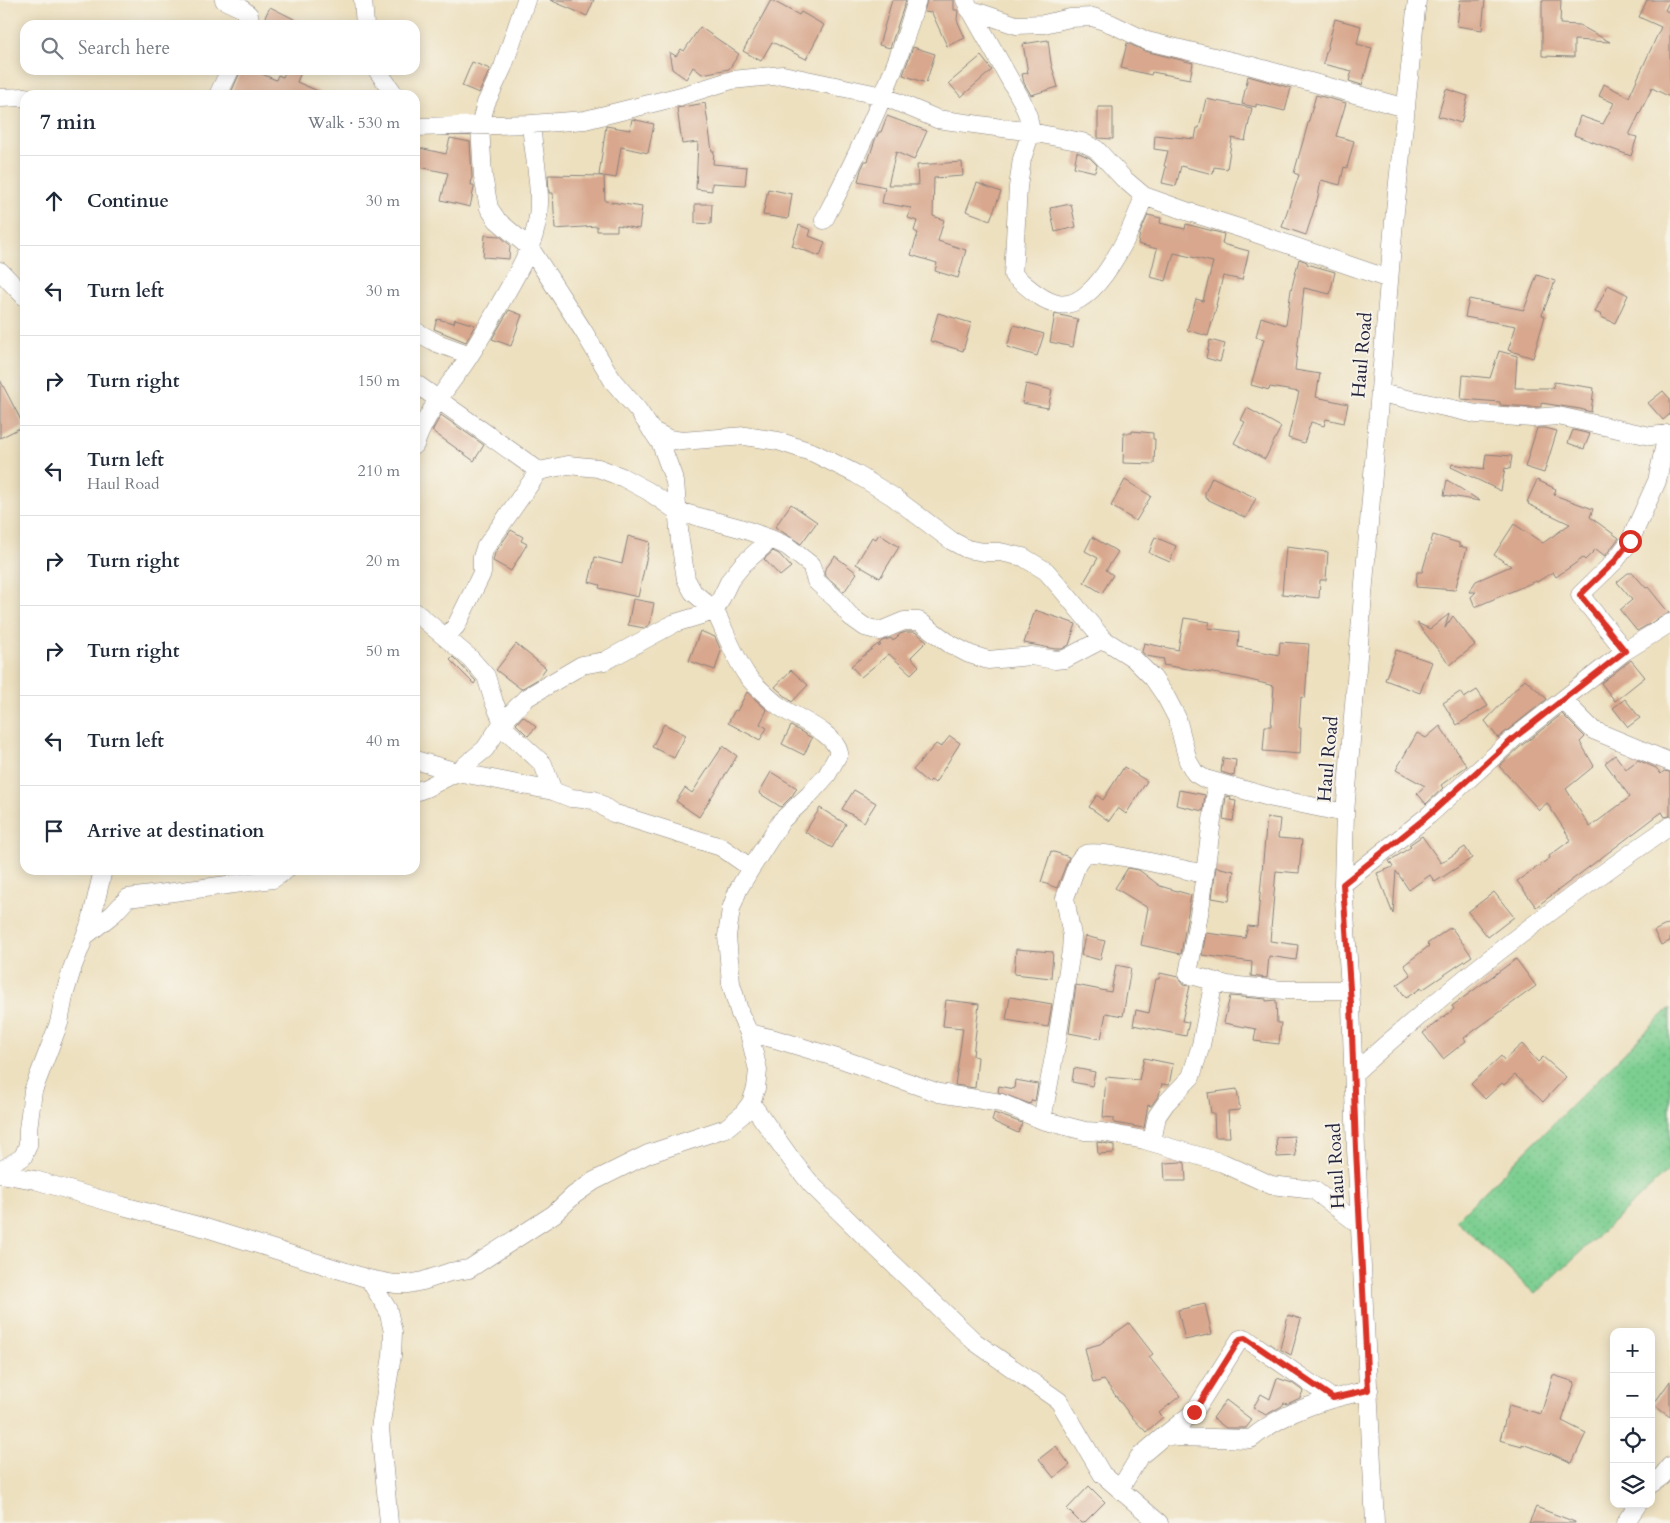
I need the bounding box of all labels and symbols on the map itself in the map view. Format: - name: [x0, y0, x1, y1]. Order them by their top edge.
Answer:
- street label: Haul Road: [1345, 311, 1379, 399]
- route start: [1619, 530, 1642, 553]
- street label: Haul Road: [1311, 715, 1345, 803]
- street label: Haul Road: [1321, 1122, 1351, 1210]
- route end: [1183, 1401, 1206, 1424]

